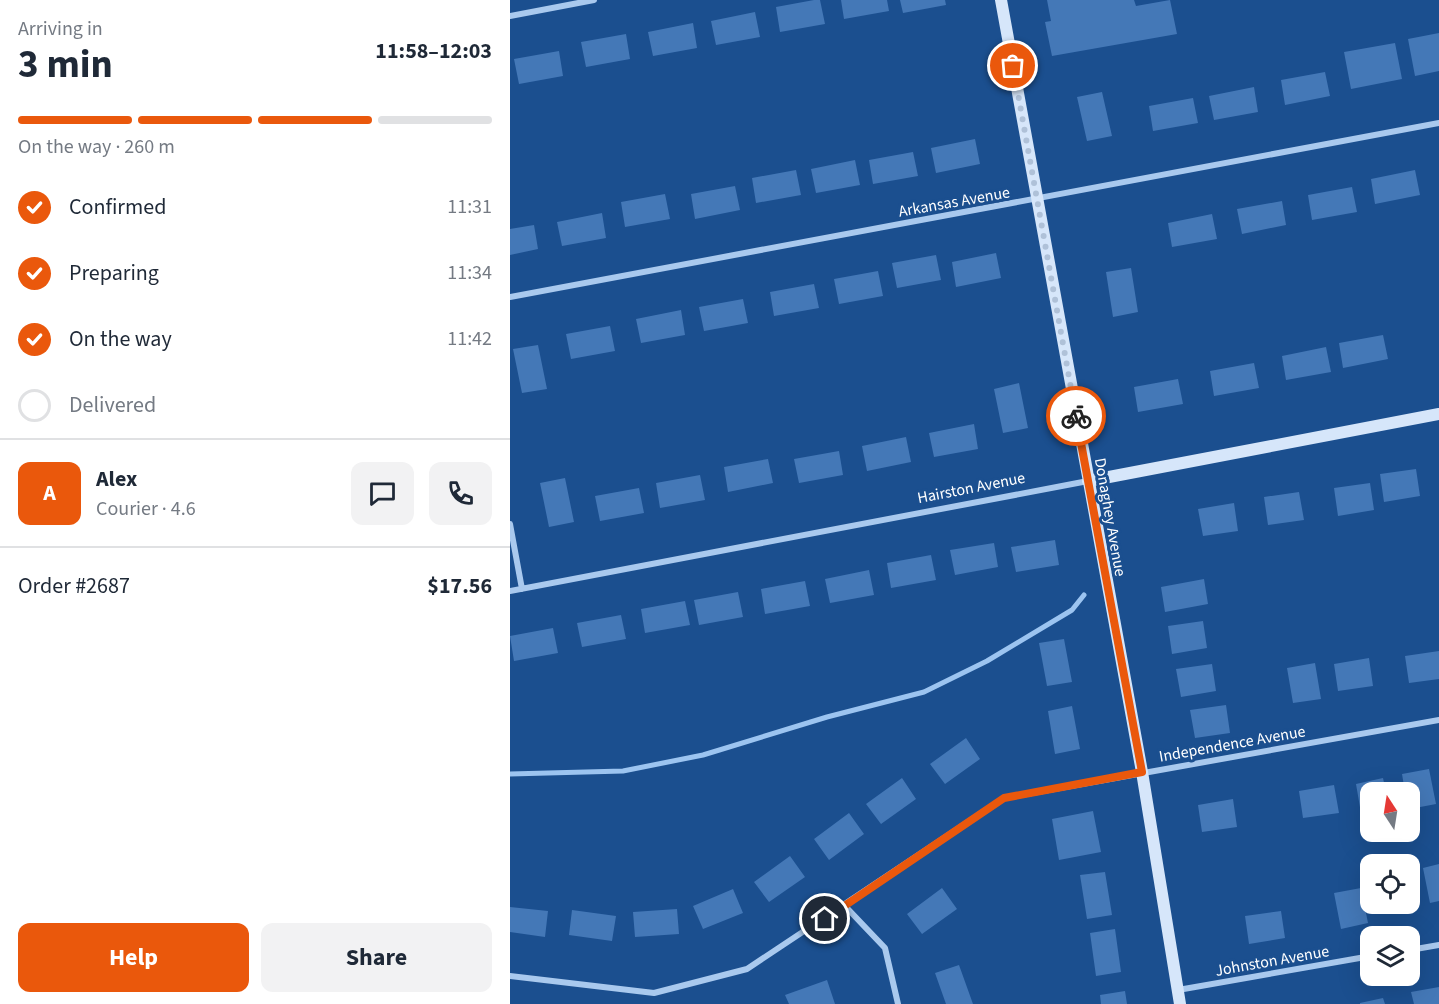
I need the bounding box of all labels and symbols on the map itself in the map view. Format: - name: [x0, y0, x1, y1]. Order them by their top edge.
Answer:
- pin: [987, 40, 1038, 91]
- street label: Arkansas Avenue: [897, 181, 1012, 223]
- courier: [1046, 386, 1106, 446]
- street label: Donaghey Avenue: [1089, 456, 1131, 578]
- street label: Hairston Avenue: [915, 467, 1027, 509]
- street label: Independence Avenue: [1157, 720, 1307, 768]
- north arrow: [1360, 782, 1420, 842]
- pin: [799, 893, 850, 944]
- street label: Johnston Avenue: [1213, 940, 1331, 982]

